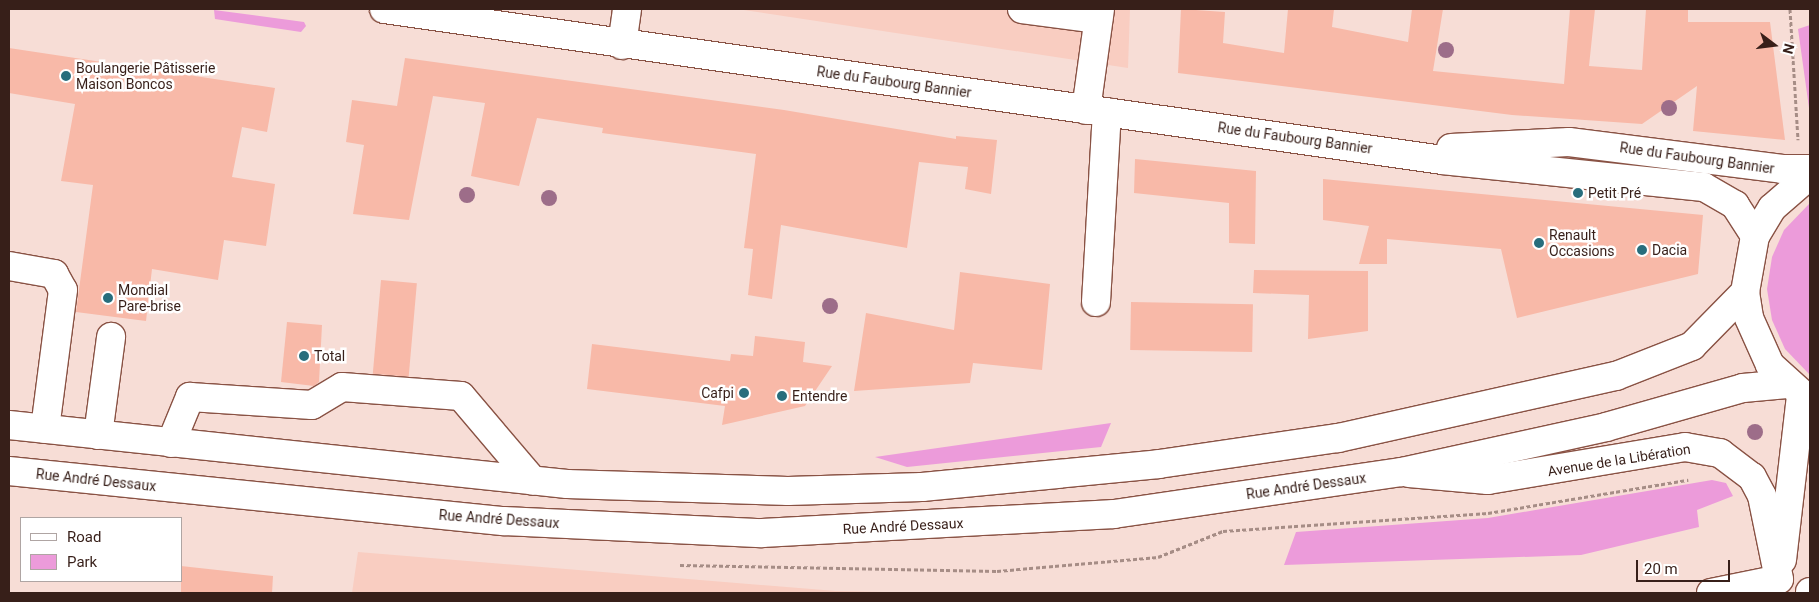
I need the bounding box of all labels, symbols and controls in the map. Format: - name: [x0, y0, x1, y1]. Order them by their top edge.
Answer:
- north arrow: [1749, 20, 1799, 70]
- text: N: [1779, 42, 1797, 56]
- place label: Boulangerie Pâtisserie Maison Boncos: [76, 60, 215, 92]
- street label: Rue du Faubourg Bannier: [816, 63, 972, 101]
- marker: Boulangerie Pâtisserie Maison Boncos: [60, 70, 72, 82]
- street label: Rue du Faubourg Bannier: [1217, 119, 1373, 157]
- street label: Rue du Faubourg Bannier: [1619, 139, 1775, 177]
- place label: Petit Pré: [1588, 185, 1641, 201]
- marker: Petit Pré: [1572, 187, 1584, 199]
- place label: Renault Occasions: [1549, 227, 1614, 260]
- marker: Renault Occasions: [1533, 237, 1545, 249]
- place label: Dacia: [1652, 242, 1687, 258]
- marker: Dacia: [1636, 244, 1648, 256]
- place label: Mondial Pare-brise: [118, 282, 181, 314]
- marker: Mondial Pare-brise: [102, 292, 114, 304]
- place label: Total: [314, 348, 345, 364]
- marker: Total: [298, 350, 310, 362]
- place label: Cafpi: [701, 385, 734, 401]
- marker: Cafpi: [738, 387, 750, 399]
- place label: Entendre: [792, 388, 847, 404]
- marker: Entendre: [776, 390, 788, 402]
- street label: Avenue de la Libération: [1546, 440, 1692, 480]
- street label: Rue André Dessaux: [35, 465, 157, 495]
- street label: Rue André Dessaux: [1245, 469, 1367, 503]
- street label: Rue André Dessaux: [438, 506, 560, 532]
- street label: Rue André Dessaux: [842, 514, 964, 538]
- legend: [20, 517, 182, 582]
- text: Road: [67, 528, 101, 546]
- scale bar: [1639, 550, 1733, 582]
- text: Park: [67, 553, 97, 571]
- text: 20 m: [1644, 560, 1678, 578]

